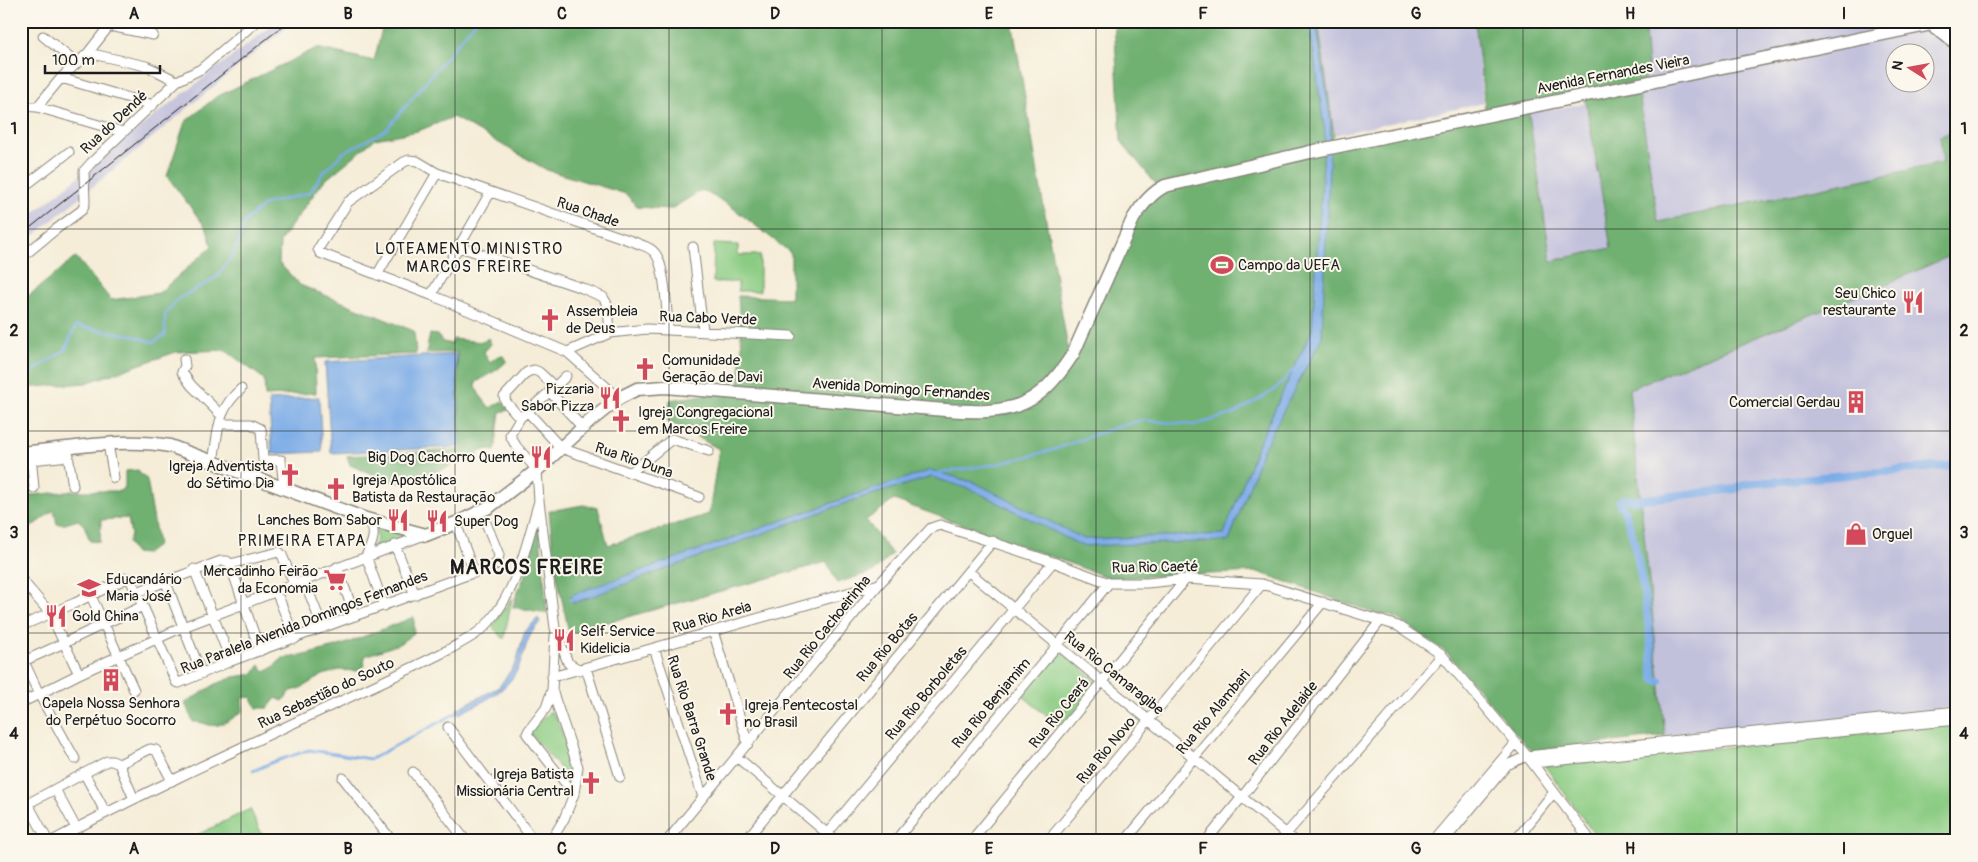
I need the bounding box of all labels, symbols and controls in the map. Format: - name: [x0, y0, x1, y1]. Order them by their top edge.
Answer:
- text: A: [129, 4, 140, 24]
- text: B: [343, 4, 353, 24]
- text: C: [557, 4, 567, 24]
- text: D: [770, 4, 780, 24]
- text: E: [985, 4, 994, 24]
- text: F: [1198, 4, 1208, 24]
- text: G: [1411, 4, 1422, 24]
- text: H: [1625, 4, 1635, 24]
- text: I: [1842, 4, 1846, 24]
- scale bar: [45, 42, 160, 74]
- north arrow: [1886, 42, 1936, 92]
- street label: Avenida Fernandes Vieira: [1535, 50, 1691, 99]
- text: 100 m: [52, 51, 95, 70]
- text: N: [1888, 59, 1907, 72]
- street label: Rua do Dendé: [77, 86, 152, 158]
- text: 1: [11, 119, 17, 139]
- text: 1: [1961, 119, 1967, 139]
- street label: Rua Chade: [554, 193, 622, 232]
- district label: LOTEAMENTO MINISTRO MARCOS FREIRE: [375, 239, 563, 277]
- sports icon: Campo da UEFA: [1209, 252, 1235, 278]
- place label: Campo da UEFA: [1238, 256, 1340, 275]
- place label: Seu Chico restaurante: [1823, 284, 1897, 320]
- restaurant icon: Seu Chico restaurante: [1900, 289, 1926, 315]
- place label: Assembleia de Deus: [566, 302, 638, 338]
- church icon: Assembleia de Deus: [537, 307, 563, 333]
- street label: Rua Cabo Verde: [659, 307, 758, 330]
- text: 2: [10, 321, 19, 341]
- text: 2: [1960, 321, 1969, 341]
- place label: Comunidade Geração de Davi: [662, 351, 763, 387]
- church icon: Comunidade Geração de Davi: [632, 356, 658, 382]
- street label: Avenida Domingo Fernandes: [811, 374, 991, 405]
- place label: Pizzaria Sabor Pizza: [521, 380, 594, 416]
- restaurant icon: Pizzaria Sabor Pizza: [597, 385, 623, 411]
- building icon: Comercial Gerdau: [1843, 389, 1869, 415]
- place label: Comercial Gerdau: [1729, 393, 1840, 412]
- place label: Igreja Congregacional em Marcos Freire: [638, 403, 773, 439]
- church icon: Igreja Congregacional em Marcos Freire: [608, 408, 634, 434]
- street label: Rua Rio Duna: [592, 438, 675, 483]
- restaurant icon: Big Dog Cachorro Quente: [528, 444, 554, 470]
- place label: Big Dog Cachorro Quente: [368, 448, 525, 467]
- place label: Igreja Adventista do Sétimo Dia: [168, 457, 274, 493]
- church icon: Igreja Adventista do Sétimo Dia: [277, 462, 303, 488]
- place label: Igreja Apostólica Batista da Restauração: [352, 471, 495, 507]
- church icon: Igreja Apostólica Batista da Restauração: [323, 476, 349, 502]
- restaurant icon: Lanches Bom Sabor: [385, 507, 411, 533]
- restaurant icon: Super Dog: [424, 508, 450, 534]
- place label: Lanches Bom Sabor: [257, 511, 383, 530]
- place label: Super Dog: [454, 512, 518, 531]
- shop icon: Orguel: [1843, 521, 1869, 547]
- text: 3: [10, 523, 19, 543]
- text: 3: [1960, 523, 1969, 543]
- place label: Orguel: [1872, 525, 1913, 544]
- district label: PRIMEIRA ETAPA: [238, 531, 366, 551]
- district label: MARCOS FREIRE: [450, 555, 604, 580]
- street label: Rua Rio Caeté: [1111, 557, 1199, 578]
- place label: Mercadinho Feirão da Economia: [203, 562, 318, 598]
- street label: Rua Paralela Avenida Domingos Fernandes: [178, 566, 431, 678]
- supermarket icon: Mercadinho Feirão da Economia: [322, 567, 348, 593]
- place label: Educandário Maria José: [106, 570, 182, 606]
- street label: Rua Rio Cachoeirinha: [780, 571, 875, 683]
- school or university icon: Educandário Maria José: [76, 575, 102, 601]
- street label: Rua Rio Areia: [671, 597, 754, 638]
- restaurant icon: Gold China: [43, 603, 69, 629]
- place label: Gold China: [72, 607, 139, 626]
- street label: Rua Rio Botas: [853, 608, 922, 686]
- place label: Self Service Kidelicia: [580, 622, 656, 658]
- restaurant icon: Self Service Kidelicia: [551, 627, 577, 653]
- street label: Rua Rio Camaragibe: [1060, 627, 1168, 720]
- street label: Rua Rio Borboletas: [881, 642, 971, 744]
- street label: Rua Rio Barra Grande: [662, 653, 721, 784]
- street label: Rua Sebastião do Souto: [255, 654, 397, 733]
- street label: Rua Rio Benjamim: [948, 654, 1035, 753]
- street label: Rua Rio Alambari: [1172, 666, 1255, 759]
- building icon: Capela Nossa Senhora do Perpétuo Socorro: [98, 667, 124, 693]
- street label: Rua Rio Ceará: [1025, 674, 1094, 752]
- street label: Rua Rio Adelaide: [1245, 677, 1323, 769]
- place label: Capela Nossa Senhora do Perpétuo Socorro: [42, 694, 180, 730]
- place label: Igreja Pentecostal no Brasil: [744, 696, 858, 732]
- church icon: Igreja Pentecostal no Brasil: [715, 701, 741, 727]
- street label: Rua Rio Novo: [1073, 713, 1140, 788]
- text: 4: [9, 724, 19, 744]
- text: 4: [1959, 724, 1969, 744]
- place label: Igreja Batista Missionária Central: [456, 765, 574, 801]
- church icon: Igreja Batista Missionária Central: [578, 770, 604, 796]
- text: A: [129, 839, 140, 859]
- text: B: [343, 839, 353, 859]
- text: C: [557, 839, 567, 859]
- text: D: [770, 839, 780, 859]
- text: E: [985, 839, 994, 859]
- text: F: [1198, 839, 1208, 859]
- text: G: [1411, 839, 1422, 859]
- text: H: [1625, 839, 1635, 859]
- text: I: [1842, 839, 1846, 859]

